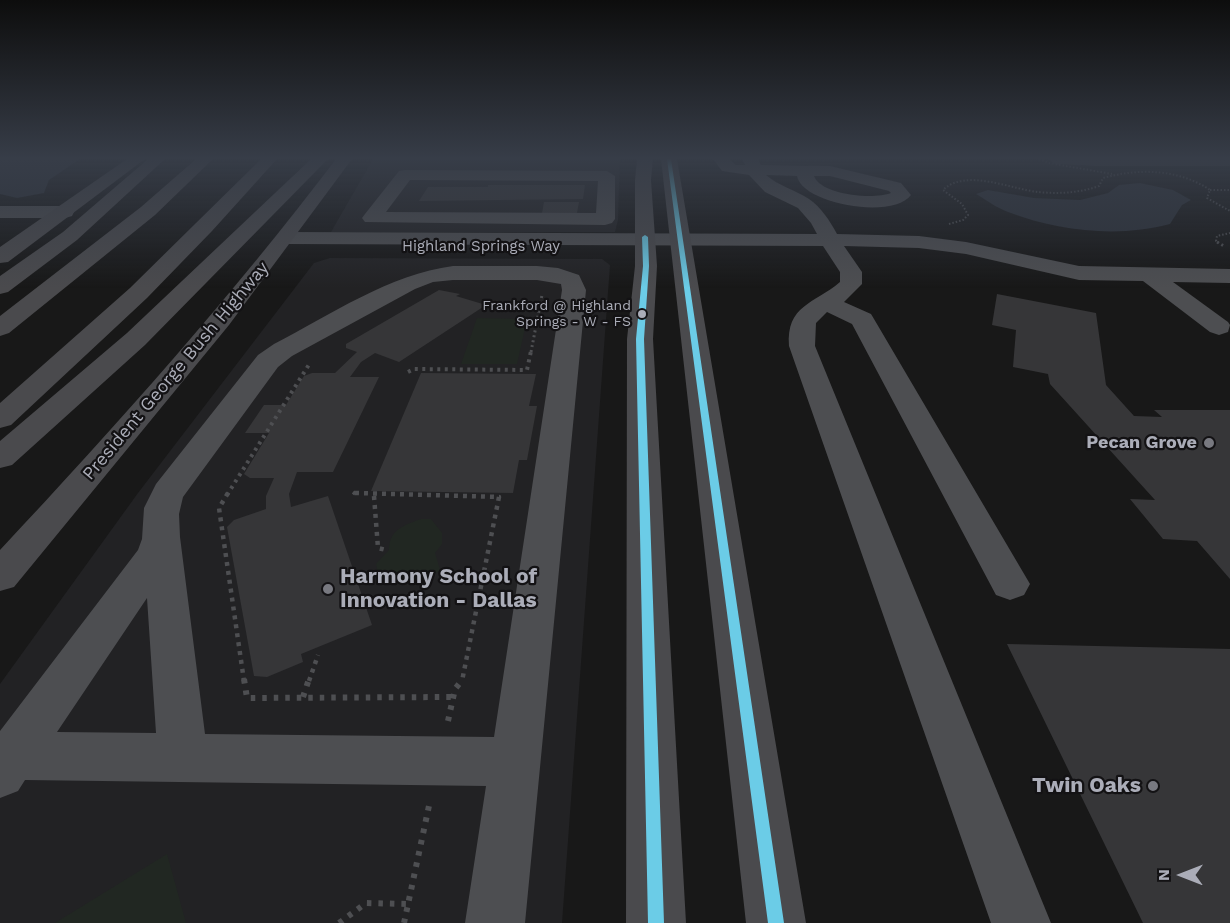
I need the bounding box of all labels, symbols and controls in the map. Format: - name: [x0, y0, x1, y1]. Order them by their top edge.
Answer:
- street label: Highland Springs Way: [402, 238, 560, 256]
- street label: President George Bush Highway: [78, 257, 274, 485]
- place label: Frankford @ Highland Springs - W - FS: [482, 298, 631, 330]
- marker: Frankford @ Highland Springs - W - FS: [636, 308, 648, 320]
- place label: Pecan Grove: [1086, 432, 1197, 454]
- marker: Pecan Grove: [1202, 436, 1216, 450]
- place label: Harmony School of Innovation - Dallas: [340, 564, 537, 614]
- marker: Harmony School of Innovation - Dallas: [321, 582, 335, 596]
- place label: Twin Oaks: [1032, 773, 1141, 799]
- marker: Twin Oaks: [1146, 779, 1160, 793]
- north arrow: [1152, 845, 1212, 905]
- text: N: [1154, 869, 1173, 881]

